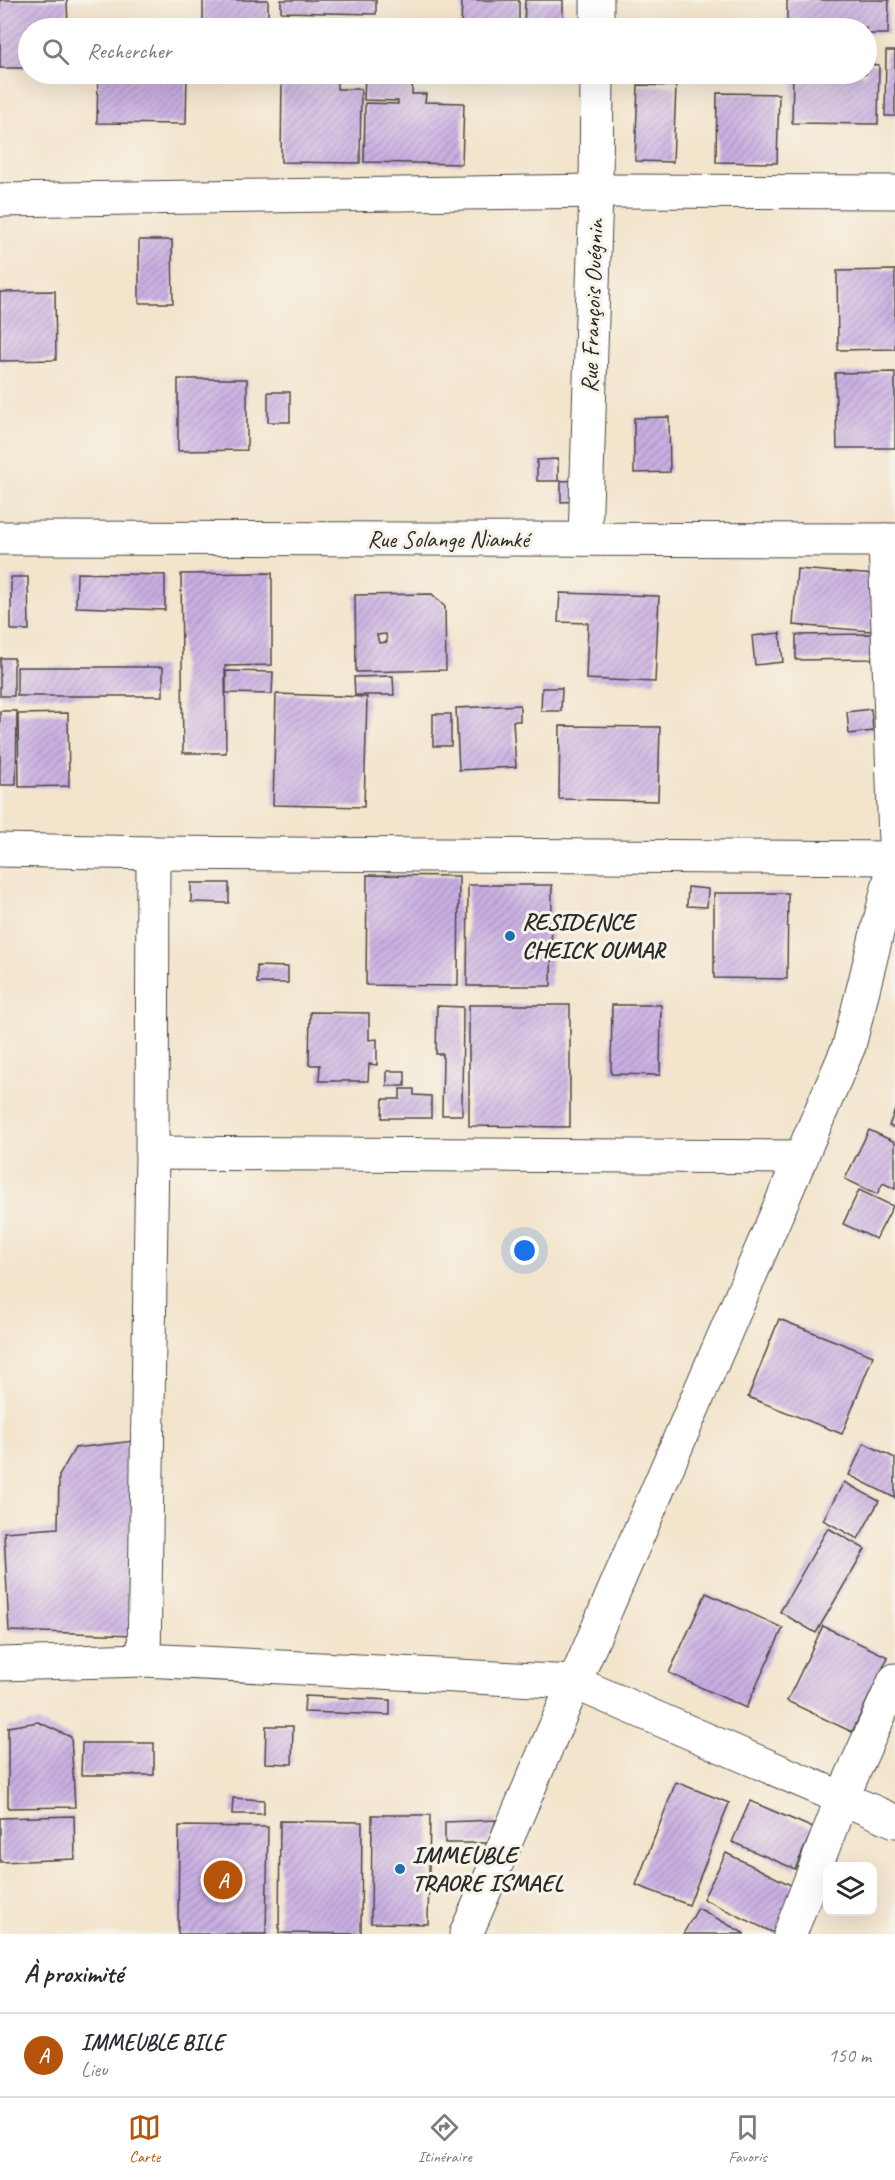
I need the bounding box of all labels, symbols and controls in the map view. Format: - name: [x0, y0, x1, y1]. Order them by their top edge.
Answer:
- search box: [18, 18, 877, 84]
- icon: search: [39, 35, 72, 68]
- text: Rechercher: [87, 37, 171, 65]
- street label: Rue François Ouégnin: [574, 218, 610, 393]
- street label: Rue Solange Niamké: [367, 524, 533, 554]
- place label: RESIDENCE CHEICK OUMAR: [522, 907, 667, 965]
- marker: RESIDENCE CHEICK OUMAR: [503, 929, 517, 943]
- your location: [510, 1236, 539, 1265]
- place label: IMMEUBLE TRAORE ISMAEL: [412, 1840, 565, 1898]
- pin: A: [204, 1858, 242, 1902]
- marker: IMMEUBLE TRAORE ISMAEL: [393, 1862, 407, 1876]
- map controls: [823, 1862, 877, 1916]
- button: layers: [823, 1862, 877, 1916]
- text: À proximité: [24, 1957, 123, 1990]
- text: IMMEUBLE BILE: [81, 2029, 224, 2057]
- text: A: [38, 2043, 49, 2068]
- text: 150 m: [828, 2043, 871, 2068]
- text: Lieu: [81, 2057, 107, 2082]
- tab: Carte: [128, 2111, 161, 2167]
- tab: Itinéraire: [418, 2111, 472, 2167]
- tab: Favoris: [728, 2111, 767, 2167]

